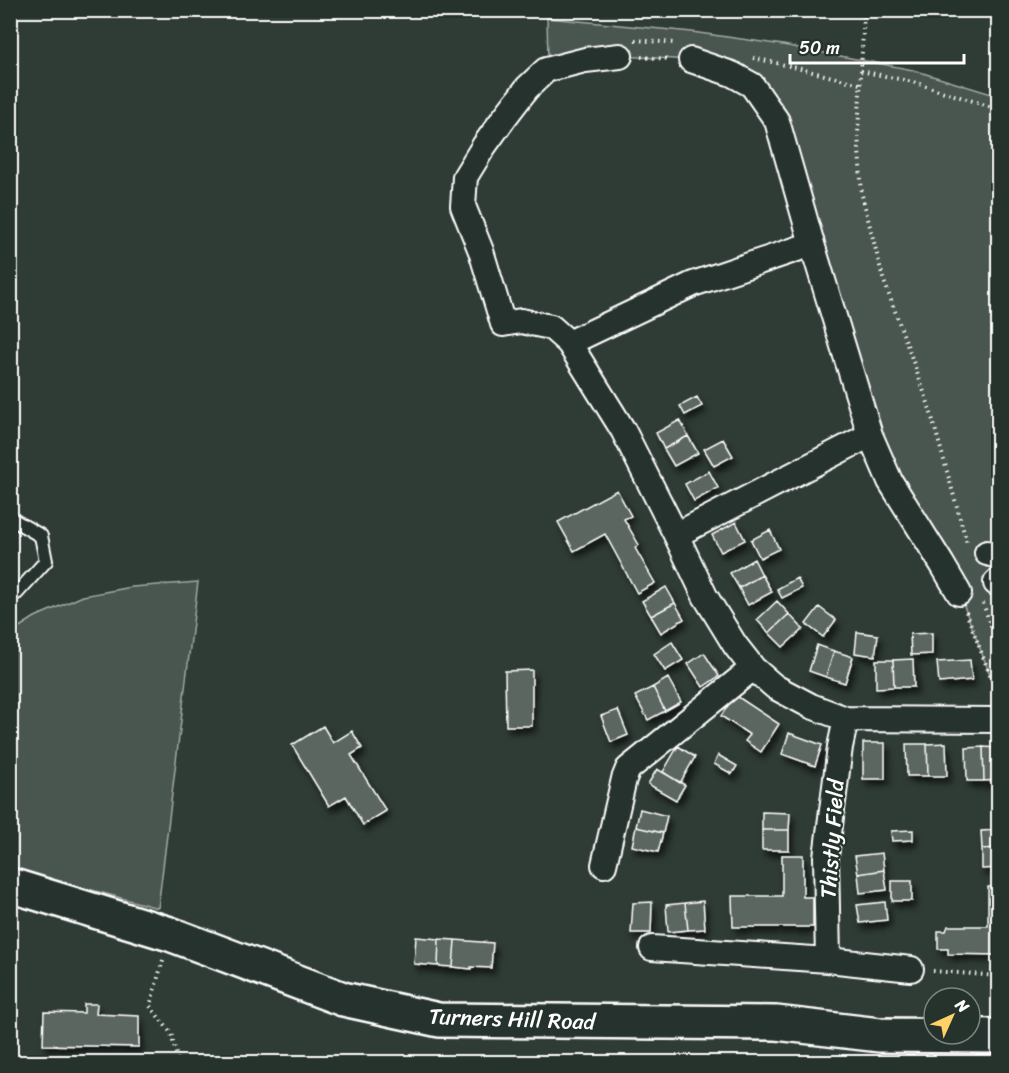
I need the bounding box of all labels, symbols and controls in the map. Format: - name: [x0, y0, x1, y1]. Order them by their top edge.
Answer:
- scale bar: [790, 27, 964, 65]
- text: 50 m: [799, 32, 840, 64]
- street label: Thistly Field: [808, 777, 856, 900]
- north arrow: [922, 986, 982, 1046]
- text: N: [947, 991, 977, 1021]
- street label: Turners Hill Road: [428, 997, 597, 1041]

